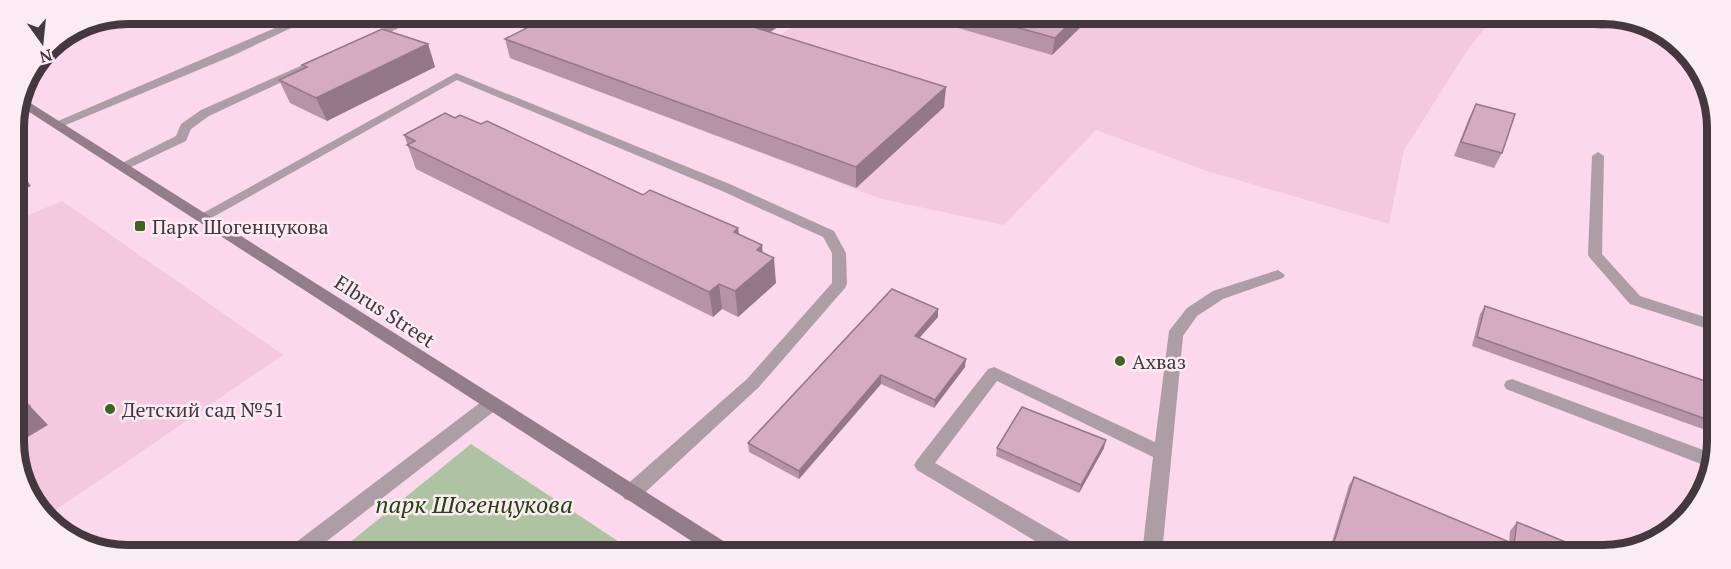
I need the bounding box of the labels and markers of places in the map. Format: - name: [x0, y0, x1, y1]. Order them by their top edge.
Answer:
- place label: Парк Шогенцукова: [152, 213, 329, 240]
- marker: Парк Шогенцукова: [133, 219, 147, 233]
- place label: Ахваз: [1132, 348, 1186, 375]
- marker: Ахваз: [1113, 354, 1127, 368]
- place label: Детский сад №51: [122, 396, 284, 423]
- marker: Детский сад №51: [103, 402, 117, 416]

